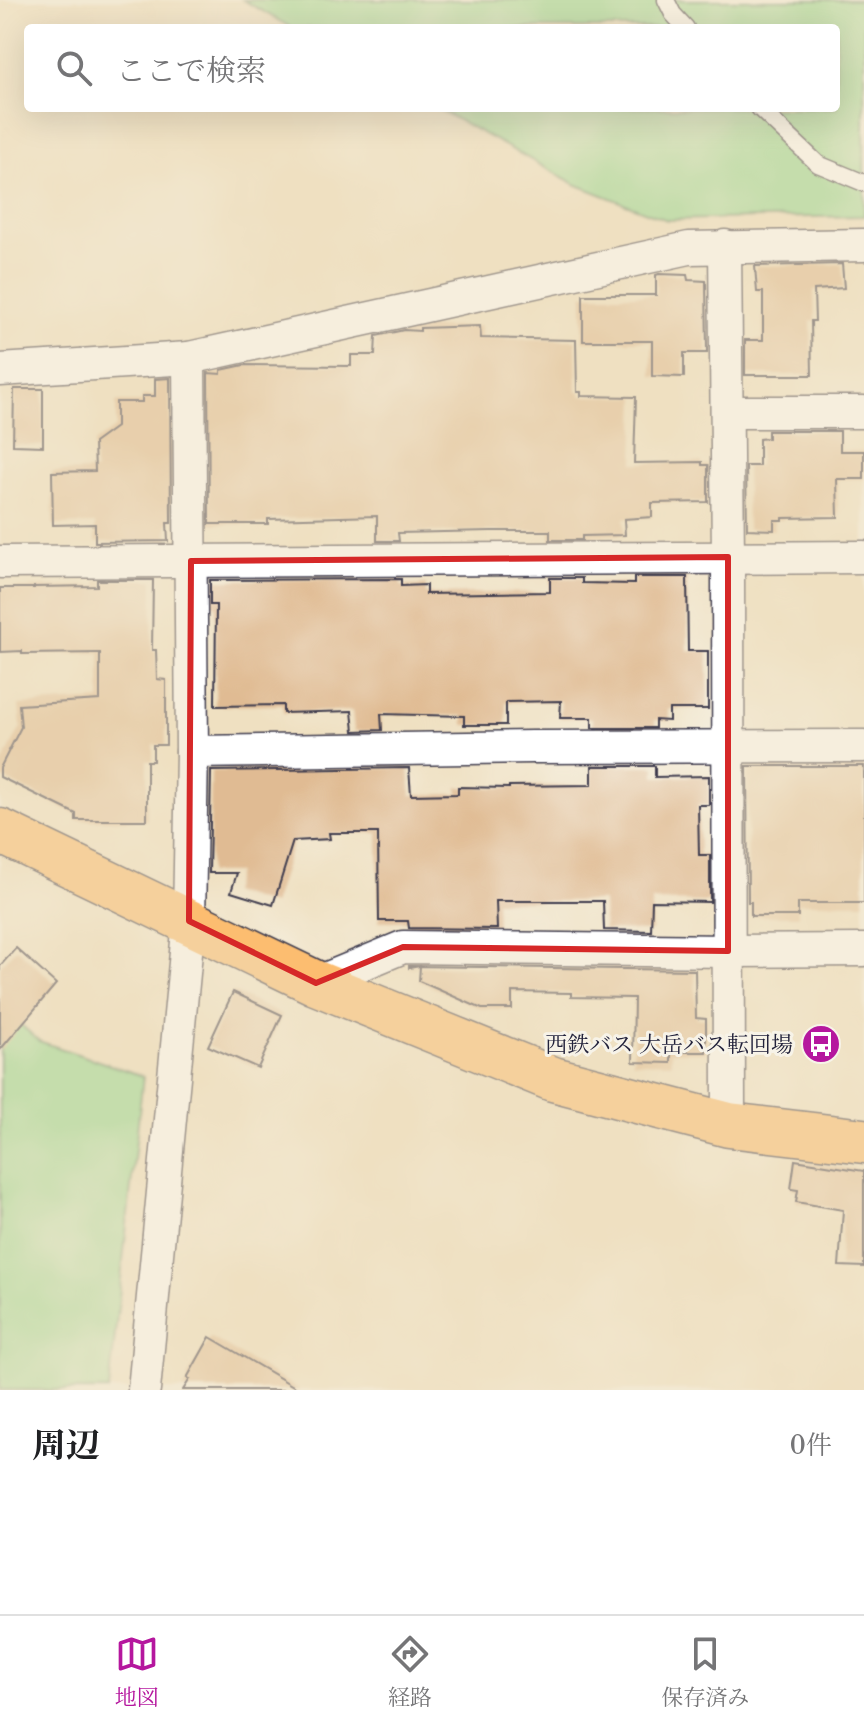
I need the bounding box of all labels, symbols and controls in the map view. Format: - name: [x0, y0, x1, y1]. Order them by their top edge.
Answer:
- search box: [24, 24, 840, 112]
- icon: search: [52, 46, 96, 90]
- text: ここで検索: [116, 52, 266, 89]
- bus stop icon: 西鉄バス 大岳バス転回場: [800, 1023, 842, 1065]
- place label: 西鉄バス 大岳バス転回場: [545, 1031, 793, 1058]
- text: 周辺: [32, 1424, 100, 1466]
- text: 0件: [790, 1429, 832, 1461]
- tab: 地図: [115, 1632, 159, 1711]
- tab: 経路: [388, 1632, 432, 1711]
- tab: 保存済み: [661, 1632, 749, 1711]

